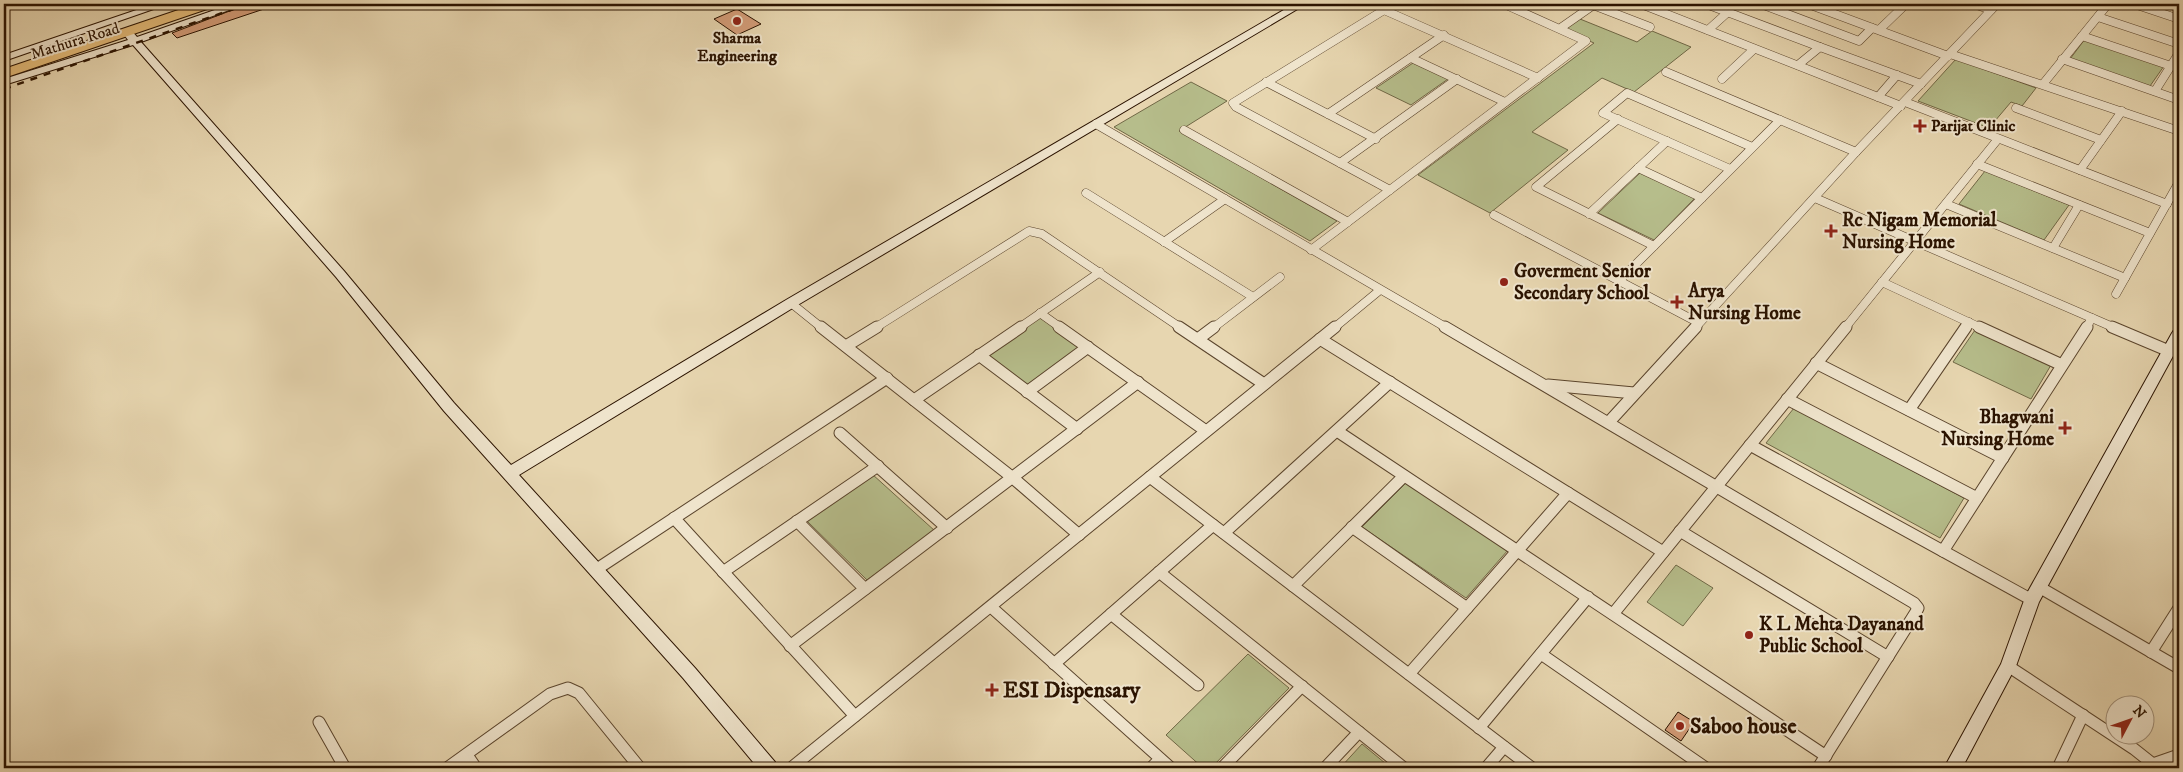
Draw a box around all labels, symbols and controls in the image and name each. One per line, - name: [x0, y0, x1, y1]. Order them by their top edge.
- marker: Sharma Engineering: [731, 15, 743, 27]
- street label: Mathura Road: [28, 18, 122, 64]
- place label: Sharma Engineering: [697, 28, 778, 66]
- place label: Parijat Clinic: [1931, 116, 2015, 136]
- marker: Parijat Clinic: [1913, 119, 1927, 133]
- place label: Rc Nigam Memorial Nursing Home: [1842, 209, 1997, 254]
- marker: Rc Nigam Memorial Nursing Home: [1824, 224, 1838, 238]
- place label: Goverment Senior Secondary School: [1514, 260, 1652, 305]
- marker: Goverment Senior Secondary School: [1498, 276, 1510, 288]
- place label: Arya Nursing Home: [1687, 280, 1801, 325]
- marker: Arya Nursing Home: [1670, 295, 1684, 309]
- place label: Bhagwani Nursing Home: [1941, 406, 2054, 451]
- marker: Bhagwani Nursing Home: [2058, 421, 2072, 435]
- place label: K L Mehta Dayanand Public School: [1759, 613, 1924, 658]
- marker: K L Mehta Dayanand Public School: [1743, 629, 1755, 641]
- place label: ESI Dispensary: [1003, 677, 1141, 704]
- marker: ESI Dispensary: [985, 683, 999, 697]
- north arrow: [2106, 694, 2156, 744]
- text: N: [2128, 702, 2150, 723]
- place label: Saboo house: [1690, 713, 1797, 740]
- marker: Saboo house: [1674, 720, 1686, 732]

